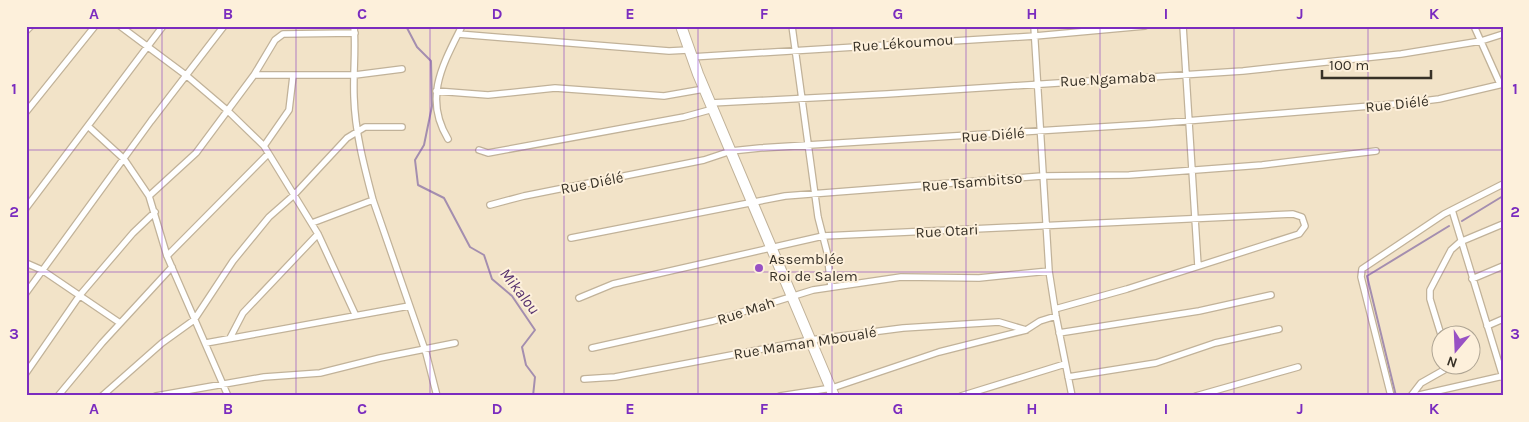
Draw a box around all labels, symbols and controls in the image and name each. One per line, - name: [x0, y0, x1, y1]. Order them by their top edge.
- text: A: [89, 4, 99, 23]
- text: B: [223, 4, 233, 23]
- text: C: [357, 4, 367, 23]
- text: D: [492, 4, 503, 23]
- text: E: [625, 4, 635, 23]
- text: F: [760, 4, 769, 23]
- text: G: [893, 4, 903, 23]
- text: H: [1026, 4, 1038, 23]
- text: I: [1164, 4, 1168, 23]
- text: J: [1296, 4, 1304, 23]
- text: K: [1429, 4, 1440, 23]
- street label: Rue Lékoumou: [852, 30, 954, 56]
- scale bar: [1322, 48, 1430, 80]
- text: 100 m: [1329, 56, 1369, 74]
- street label: Rue Ngamaba: [1060, 68, 1156, 90]
- text: 1: [11, 79, 17, 98]
- text: 1: [1512, 79, 1518, 98]
- street label: Rue Diélé: [1364, 92, 1430, 116]
- street label: Rue Diélé: [961, 124, 1025, 146]
- street label: Rue Diélé: [559, 168, 625, 198]
- street label: Rue Tsambitso: [921, 169, 1023, 195]
- text: 2: [9, 202, 19, 221]
- text: 2: [1510, 202, 1520, 221]
- street label: Rue Otari: [915, 220, 979, 242]
- place label: Assemblée Roi de Salem: [769, 250, 858, 285]
- marker: Assemblée Roi de Salem: [753, 262, 765, 274]
- water label: Mikalou: [496, 264, 544, 318]
- street label: Rue Mah: [715, 293, 777, 329]
- street label: Rue Maman Mboualé: [732, 323, 878, 363]
- text: 3: [9, 324, 19, 343]
- north arrow: [1432, 324, 1482, 374]
- text: 3: [1510, 324, 1520, 343]
- text: N: [1444, 352, 1459, 371]
- text: A: [89, 399, 99, 418]
- text: B: [223, 399, 233, 418]
- text: C: [357, 399, 367, 418]
- text: D: [492, 399, 503, 418]
- text: E: [625, 399, 635, 418]
- text: F: [760, 399, 769, 418]
- text: G: [893, 399, 903, 418]
- text: H: [1026, 399, 1038, 418]
- text: I: [1164, 399, 1168, 418]
- text: J: [1296, 399, 1304, 418]
- text: K: [1429, 399, 1440, 418]

